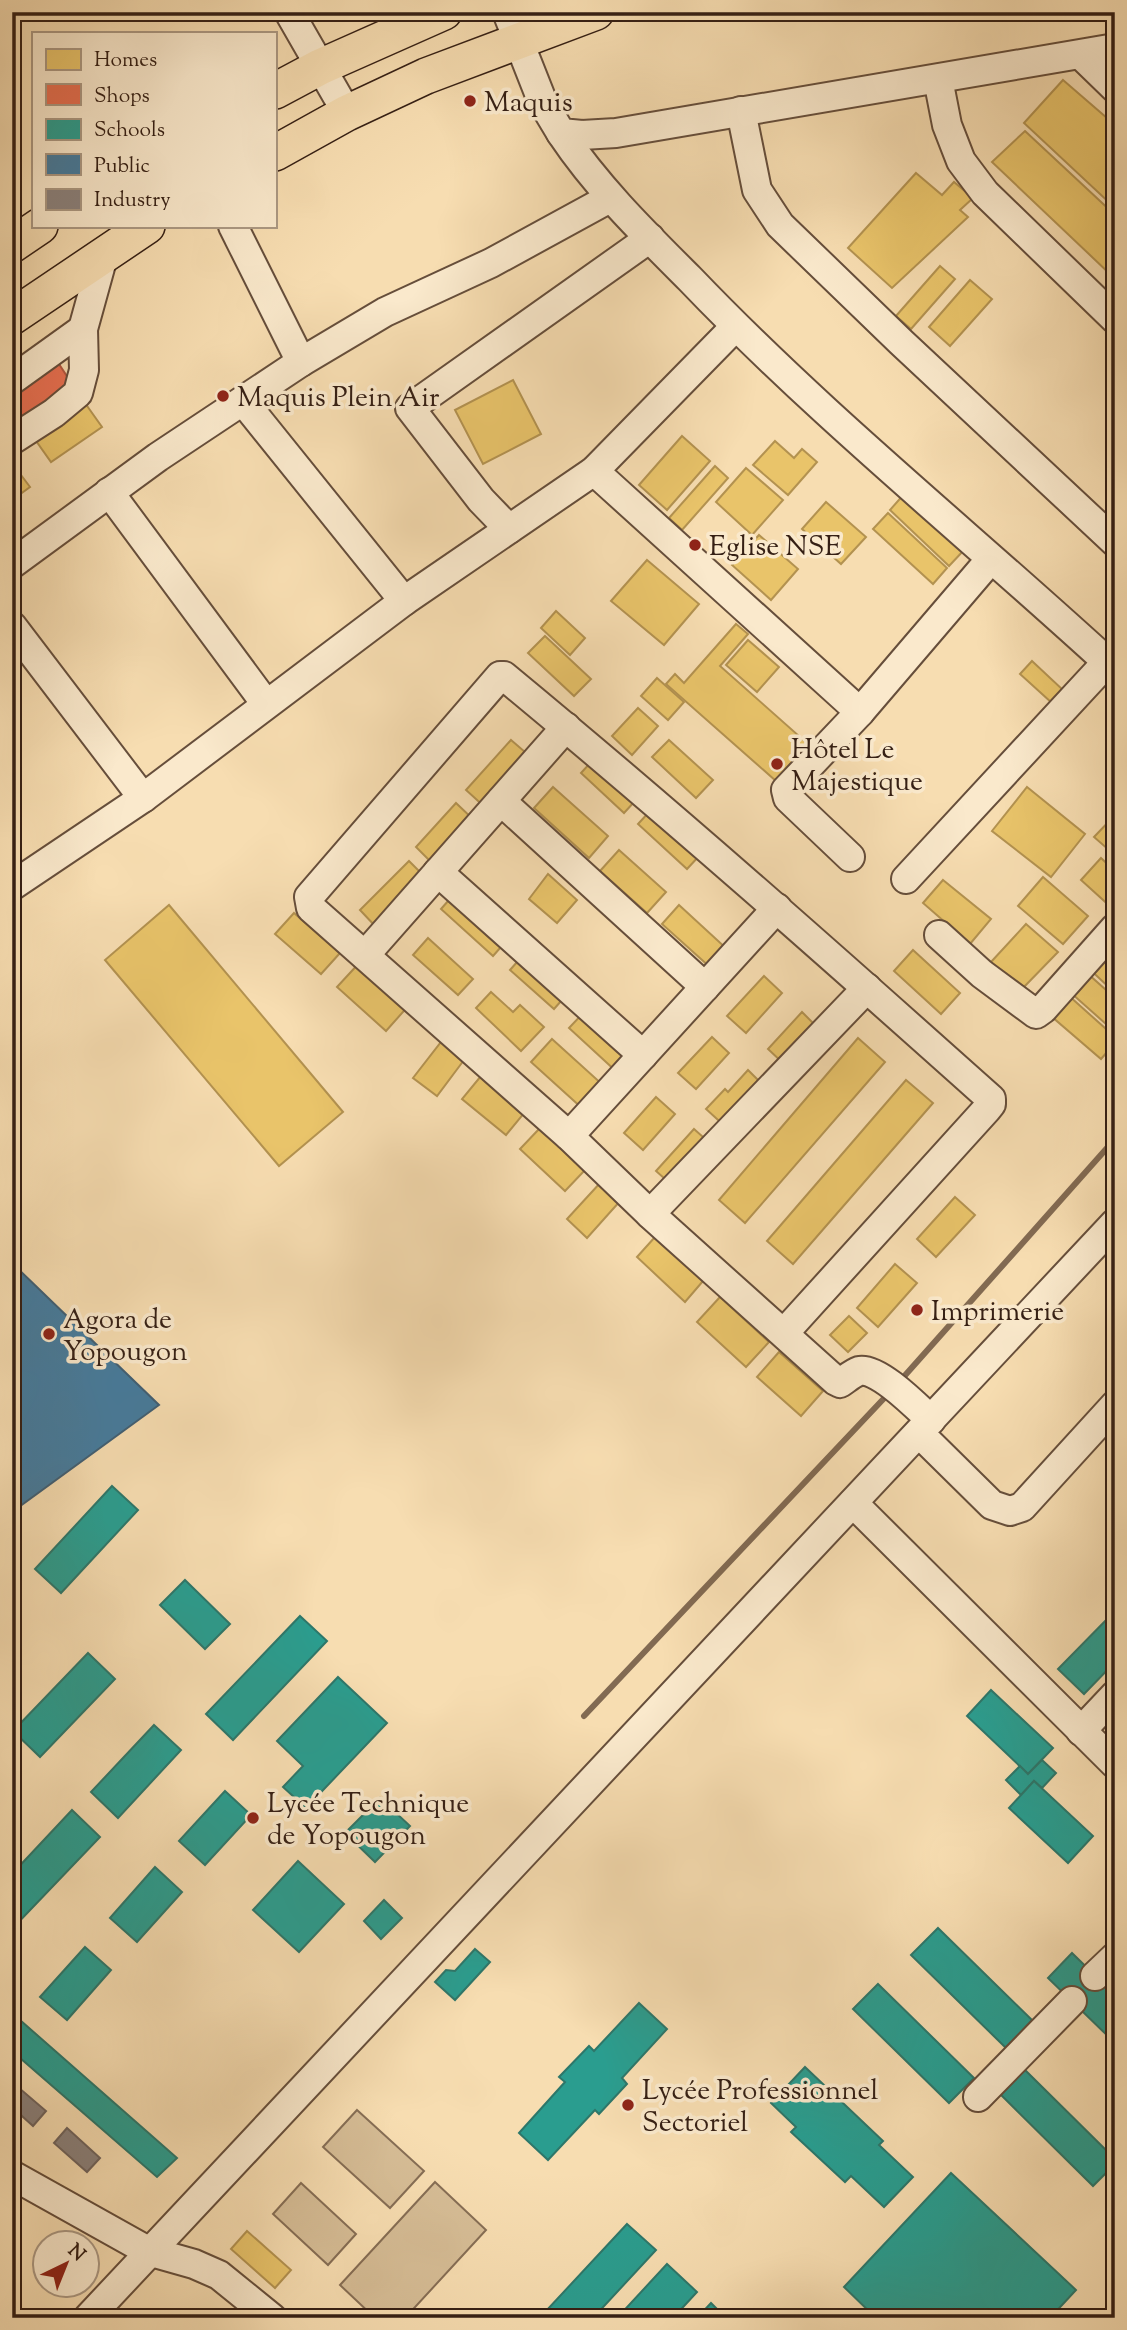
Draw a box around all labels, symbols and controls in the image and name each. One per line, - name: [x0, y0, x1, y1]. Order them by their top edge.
- legend: [32, 32, 276, 228]
- text: Homes: [94, 46, 157, 76]
- text: Shops: [94, 82, 150, 112]
- place label: Maquis: [484, 84, 573, 124]
- marker: Maquis: [462, 93, 478, 109]
- text: Schools: [94, 116, 165, 146]
- text: Public: [94, 152, 150, 182]
- text: Industry: [94, 186, 171, 216]
- place label: Maquis Plein Air: [237, 379, 440, 419]
- marker: Maquis Plein Air: [215, 388, 231, 404]
- place label: Eglise NSE: [709, 528, 841, 568]
- marker: Eglise NSE: [687, 537, 703, 553]
- place label: Hôtel Le Majestique: [791, 731, 923, 803]
- marker: Hôtel Le Majestique: [769, 756, 785, 772]
- place label: Imprimerie: [931, 1293, 1064, 1333]
- place label: Agora de Yopougon: [63, 1301, 188, 1373]
- marker: Imprimerie: [909, 1302, 925, 1318]
- marker: Agora de Yopougon: [41, 1326, 57, 1342]
- place label: Lycée Technique de Yopougon: [267, 1785, 469, 1857]
- marker: Lycée Technique de Yopougon: [245, 1810, 261, 1826]
- place label: Lycée Professionnel Sectoriel: [642, 2072, 878, 2144]
- marker: Lycée Professionnel Sectoriel: [620, 2097, 636, 2113]
- north arrow: [32, 2228, 102, 2298]
- text: N: [61, 2238, 91, 2268]

